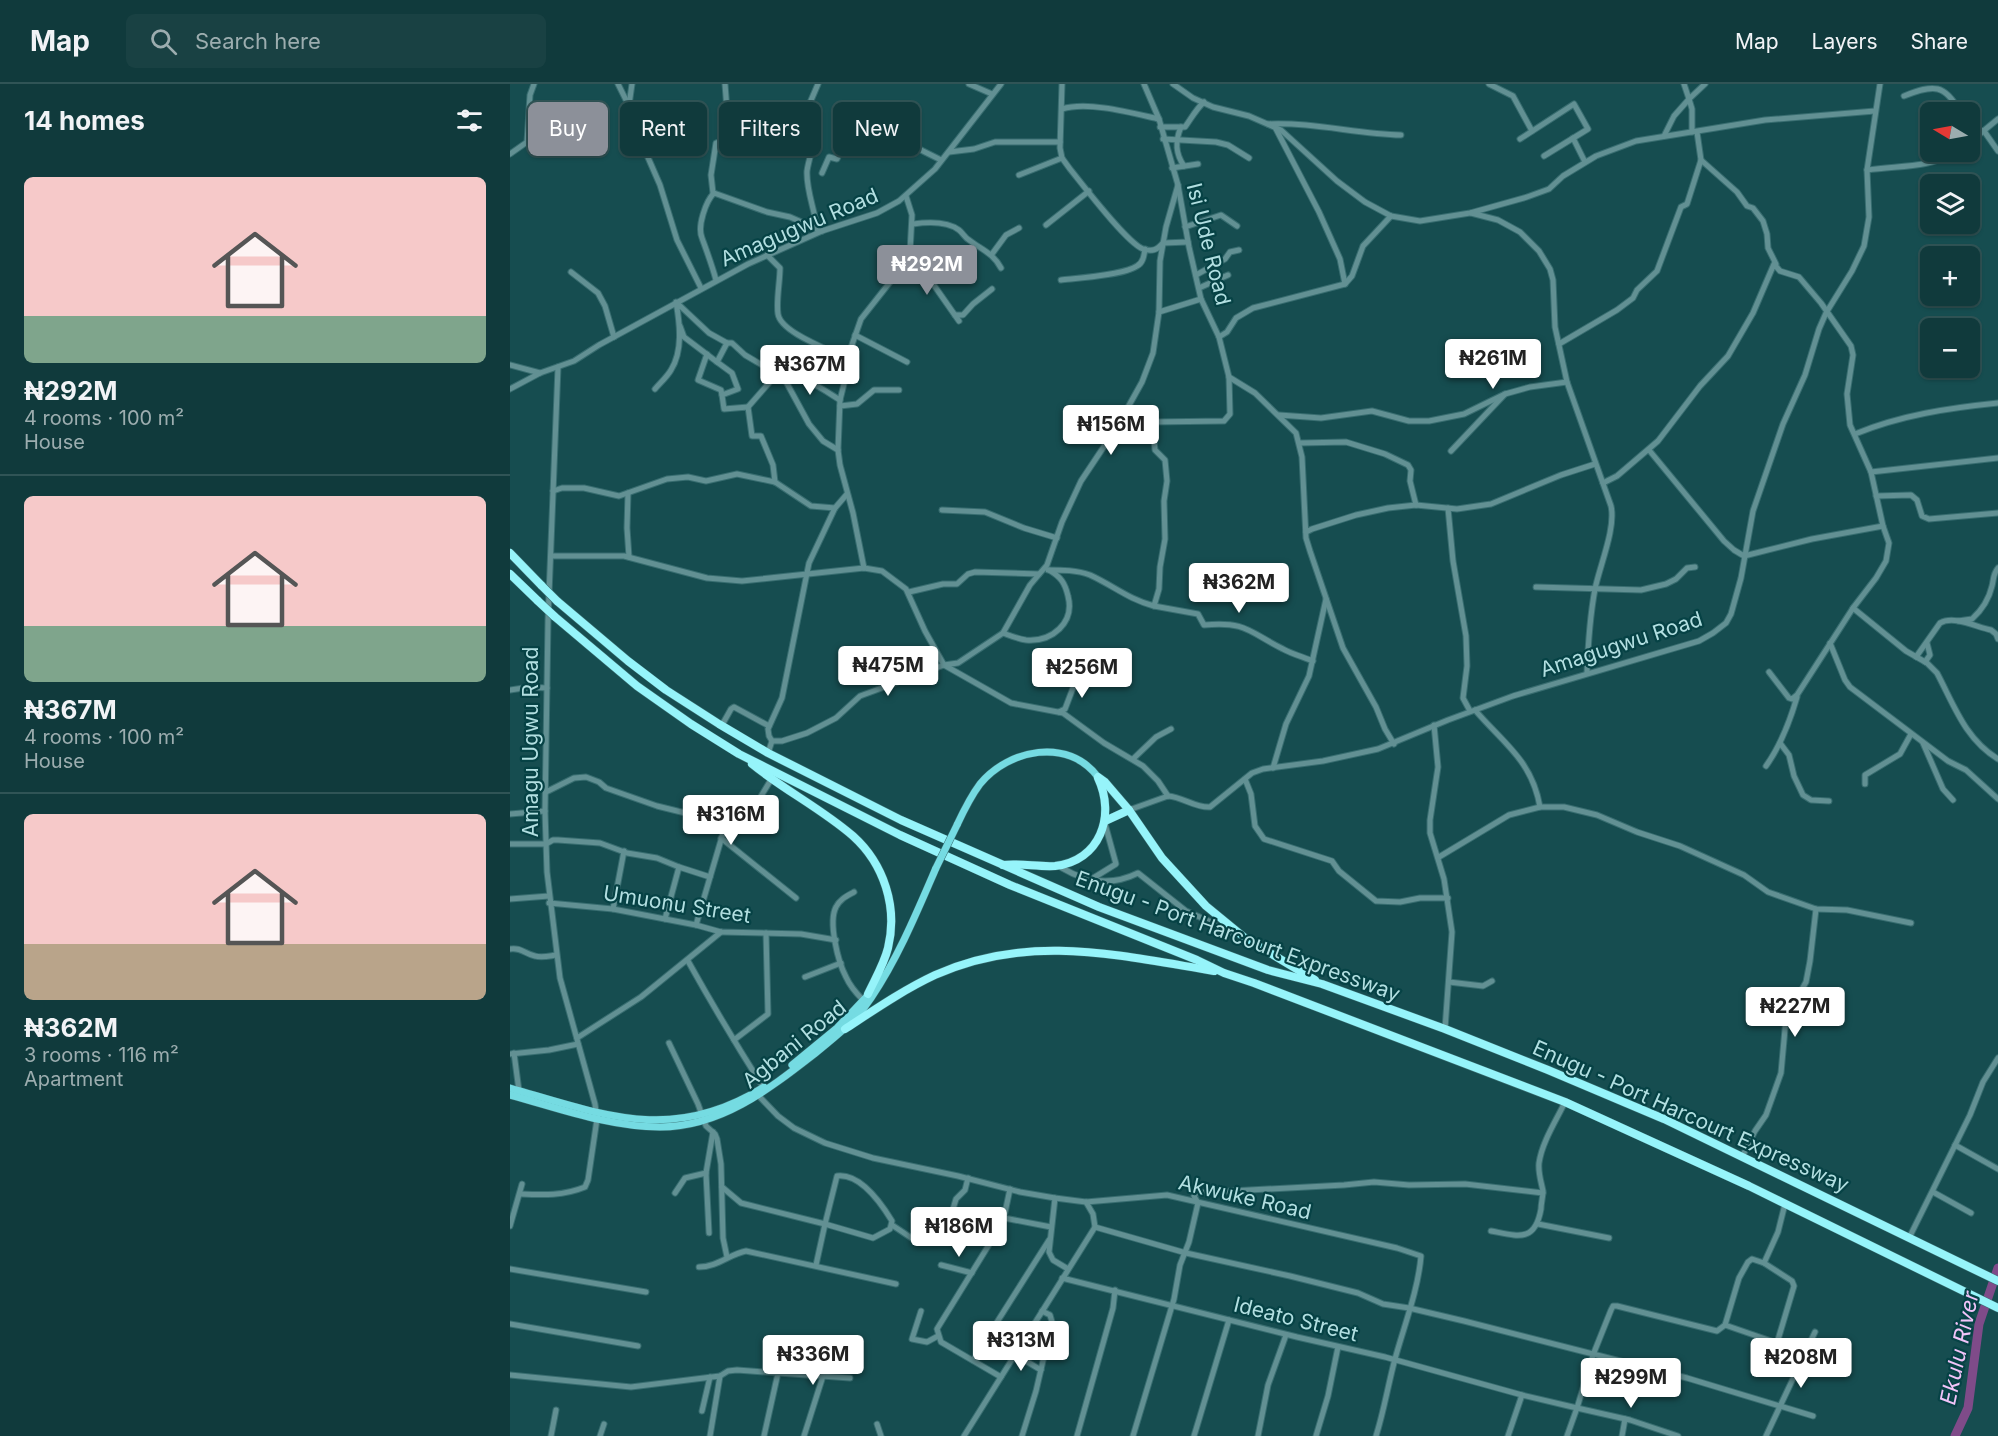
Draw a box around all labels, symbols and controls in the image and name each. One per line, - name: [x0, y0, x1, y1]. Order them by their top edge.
- search box: [126, 14, 546, 68]
- text: Map: [30, 24, 90, 58]
- icon: search: [147, 25, 180, 58]
- text: Search here: [195, 28, 321, 54]
- text: Map: [1735, 29, 1779, 54]
- text: Layers: [1812, 29, 1878, 54]
- text: Share: [1911, 29, 1968, 54]
- chip: Buy: [528, 102, 608, 156]
- chip: Rent: [620, 102, 707, 156]
- chip: Filters: [719, 102, 821, 156]
- chip: New: [833, 102, 920, 156]
- north arrow: [1920, 102, 1980, 162]
- map controls: [1920, 102, 1980, 378]
- icon: filters: [453, 104, 486, 137]
- text: 14 homes: [24, 105, 145, 136]
- button: layers: [1920, 174, 1980, 234]
- street label: Isi Ude Road: [1182, 180, 1236, 308]
- street label: Amagugwu Road: [716, 182, 882, 272]
- icon: home: [201, 216, 309, 324]
- pin: ₦292M: [885, 245, 969, 296]
- button: +: [1920, 246, 1980, 306]
- text: ₦292M: [891, 252, 963, 276]
- button: −: [1920, 318, 1980, 378]
- pin: ₦261M: [1451, 339, 1535, 390]
- pin: ₦367M: [768, 345, 852, 396]
- text: ₦261M: [1459, 346, 1527, 370]
- text: ₦367M: [774, 352, 846, 376]
- text: ₦292M: [24, 375, 118, 406]
- pin: ₦156M: [1069, 405, 1153, 456]
- text: 4 rooms · 100 m²: [24, 406, 184, 430]
- text: ₦156M: [1077, 412, 1145, 436]
- text: House: [24, 430, 85, 454]
- icon: home: [201, 535, 309, 643]
- pin: ₦362M: [1197, 563, 1281, 614]
- text: ₦362M: [1203, 570, 1275, 594]
- street label: Amagugwu Road: [1537, 606, 1705, 682]
- pin: ₦475M: [846, 646, 930, 697]
- street label: Amagu Ugwu Road: [518, 647, 543, 837]
- pin: ₦256M: [1040, 648, 1124, 699]
- text: ₦475M: [852, 653, 924, 677]
- text: ₦256M: [1046, 655, 1118, 679]
- text: ₦367M: [24, 694, 117, 725]
- text: 4 rooms · 100 m²: [24, 725, 184, 749]
- text: House: [24, 749, 85, 773]
- pin: ₦316M: [689, 795, 773, 846]
- text: ₦316M: [697, 802, 765, 826]
- icon: home: [201, 853, 309, 961]
- street label: Enugu - Port Harcourt Expressway: [1072, 866, 1404, 1007]
- street label: Umuonu Street: [601, 880, 753, 928]
- pin: ₦227M: [1753, 987, 1837, 1038]
- text: ₦227M: [1760, 994, 1830, 1018]
- street label: Agbani Road: [737, 995, 851, 1093]
- text: ₦362M: [24, 1012, 118, 1043]
- street label: Enugu - Port Harcourt Expressway: [1529, 1035, 1853, 1197]
- text: 3 rooms · 116 m²: [24, 1043, 179, 1067]
- text: Apartment: [24, 1067, 123, 1091]
- street label: Akwuke Road: [1176, 1170, 1314, 1224]
- pin: ₦186M: [917, 1207, 1001, 1258]
- text: ₦186M: [925, 1214, 993, 1238]
- water label: Ekulu River: [1934, 1288, 1984, 1407]
- street label: Ideato Street: [1231, 1291, 1361, 1347]
- pin: ₦313M: [979, 1321, 1063, 1372]
- text: ₦313M: [987, 1328, 1055, 1352]
- pin: ₦336M: [771, 1335, 855, 1386]
- pin: ₦208M: [1759, 1338, 1843, 1389]
- text: ₦336M: [777, 1342, 849, 1366]
- text: ₦208M: [1765, 1345, 1837, 1369]
- pin: ₦299M: [1589, 1358, 1673, 1409]
- text: ₦299M: [1595, 1365, 1667, 1389]

